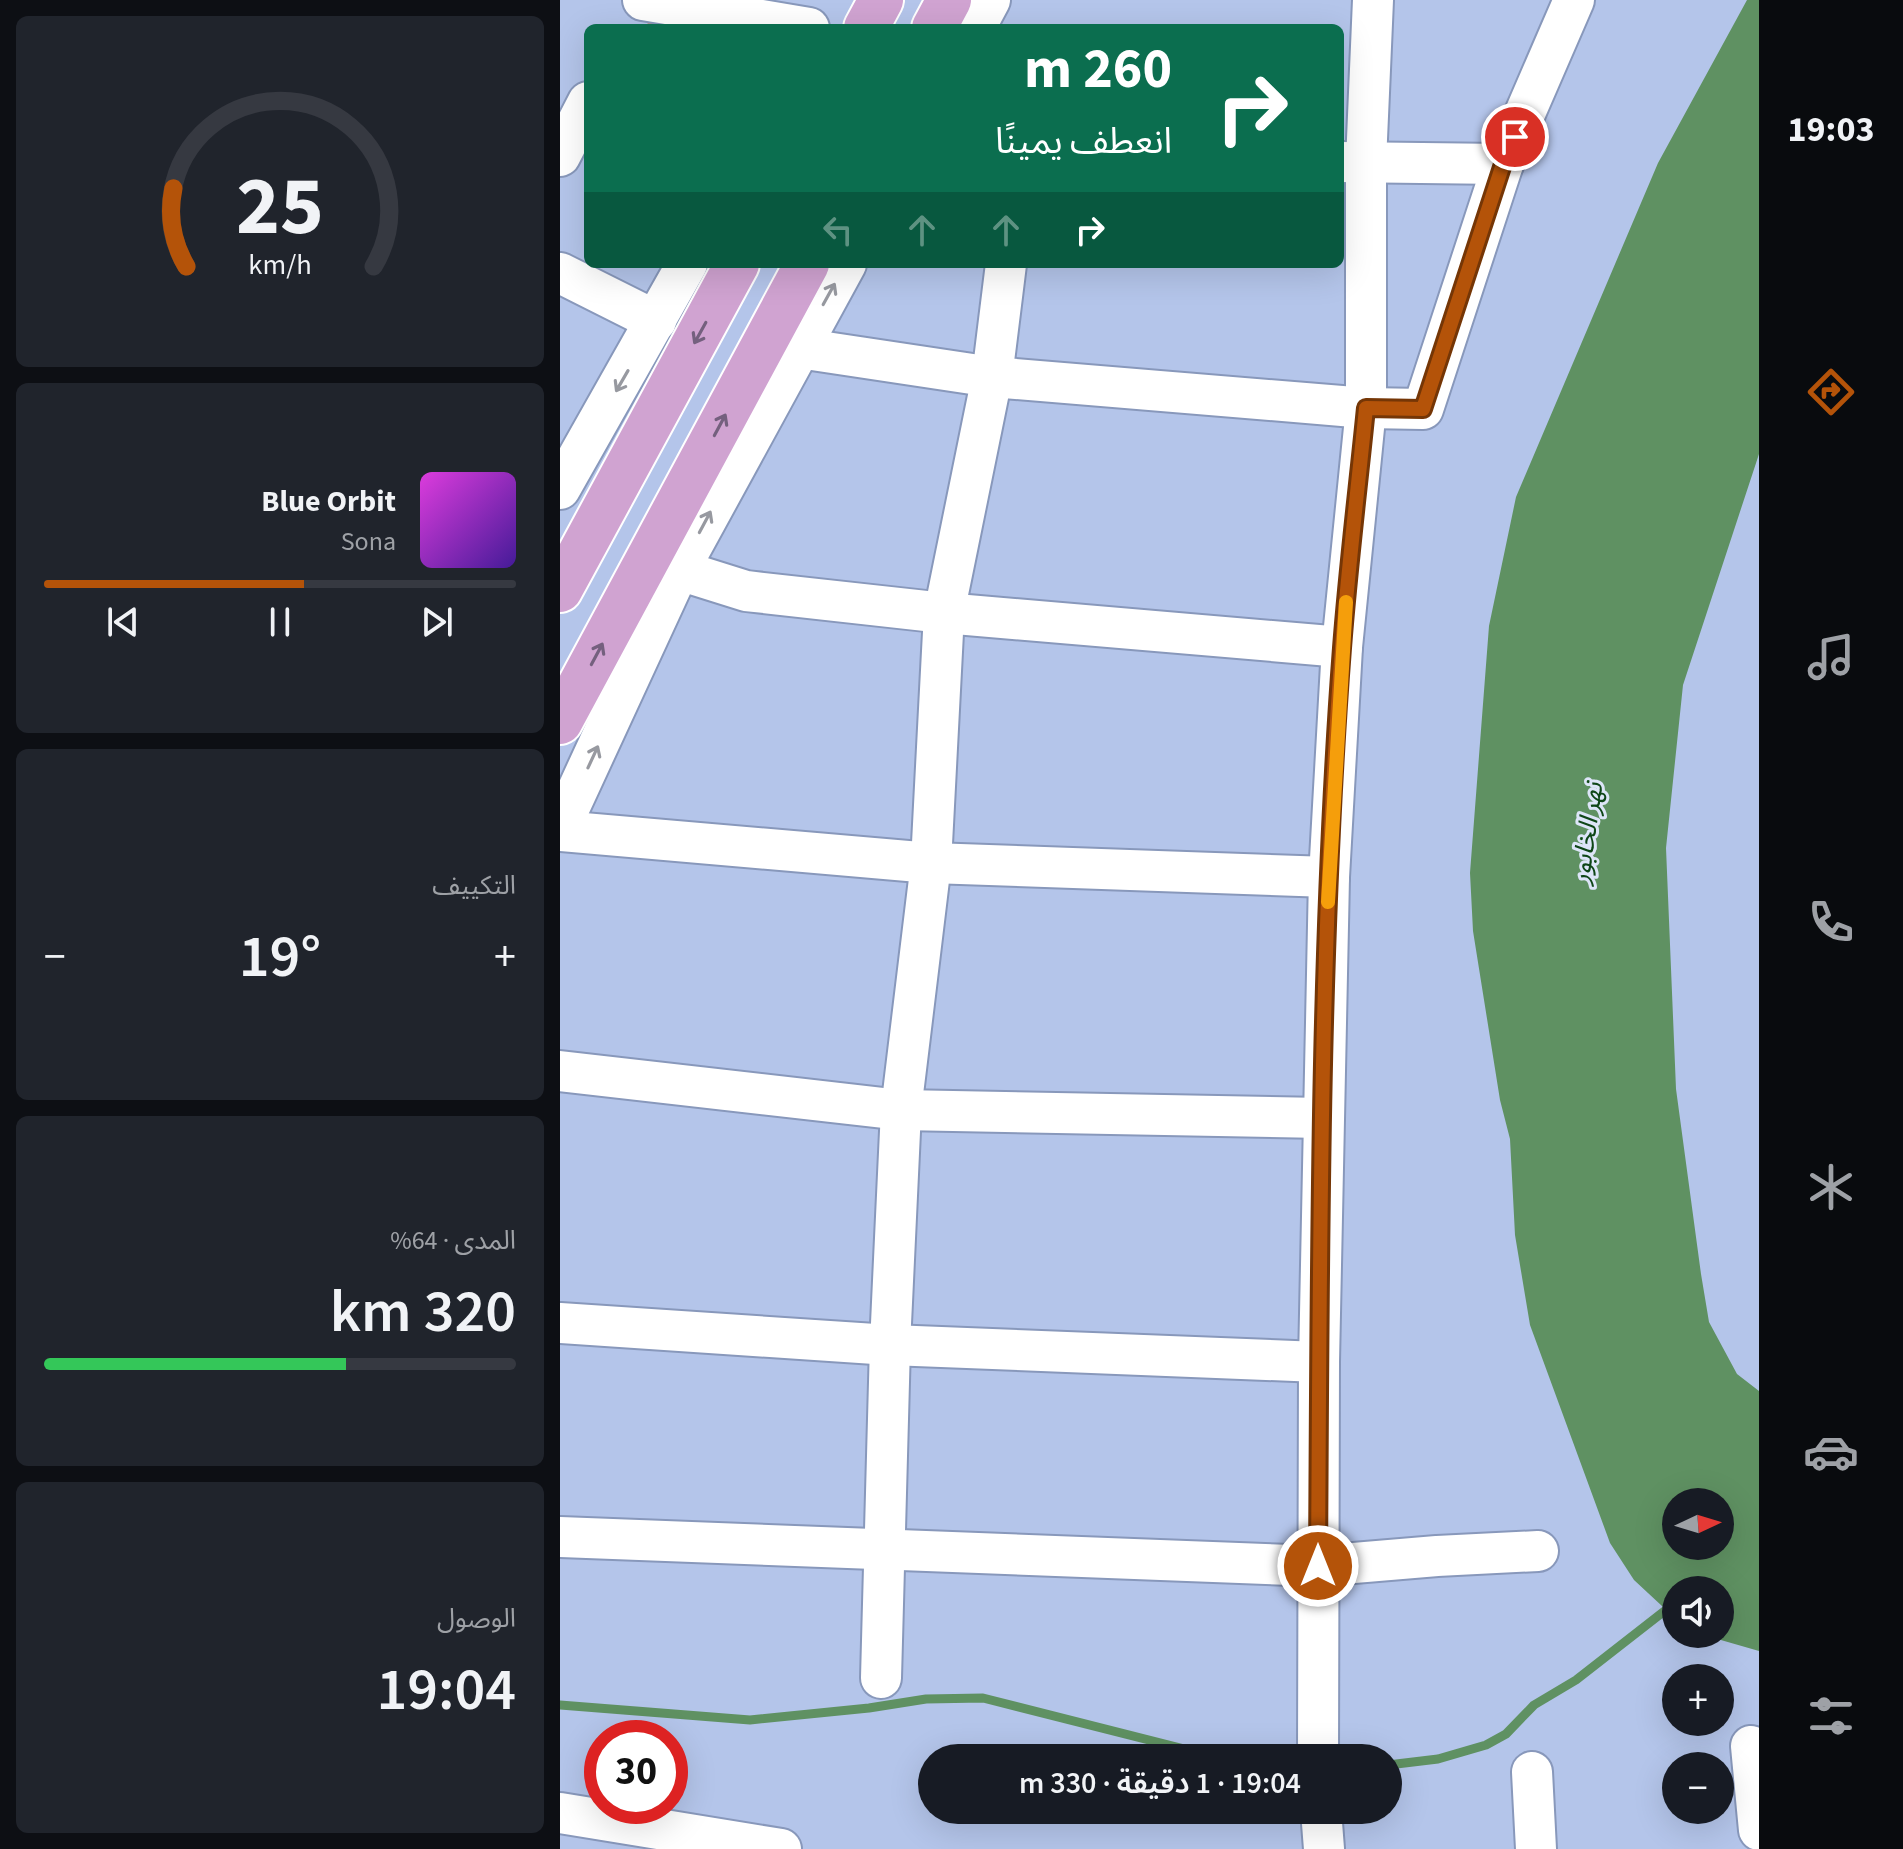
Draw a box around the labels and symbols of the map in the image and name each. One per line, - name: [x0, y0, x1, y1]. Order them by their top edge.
- pin: [1481, 103, 1549, 171]
- one-way arrow: [821, 283, 837, 306]
- one-way arrow: [692, 320, 707, 344]
- one-way arrow: [614, 369, 630, 392]
- one-way arrow: [713, 414, 729, 437]
- one-way arrow: [698, 511, 713, 535]
- one-way arrow: [590, 642, 605, 666]
- one-way arrow: [586, 745, 601, 769]
- water label: نهر الخابور: [1561, 778, 1613, 888]
- north arrow: [1662, 1488, 1734, 1560]
- position arrow: [1276, 1524, 1360, 1608]
- speed limit sign: 30: [584, 1720, 688, 1824]

